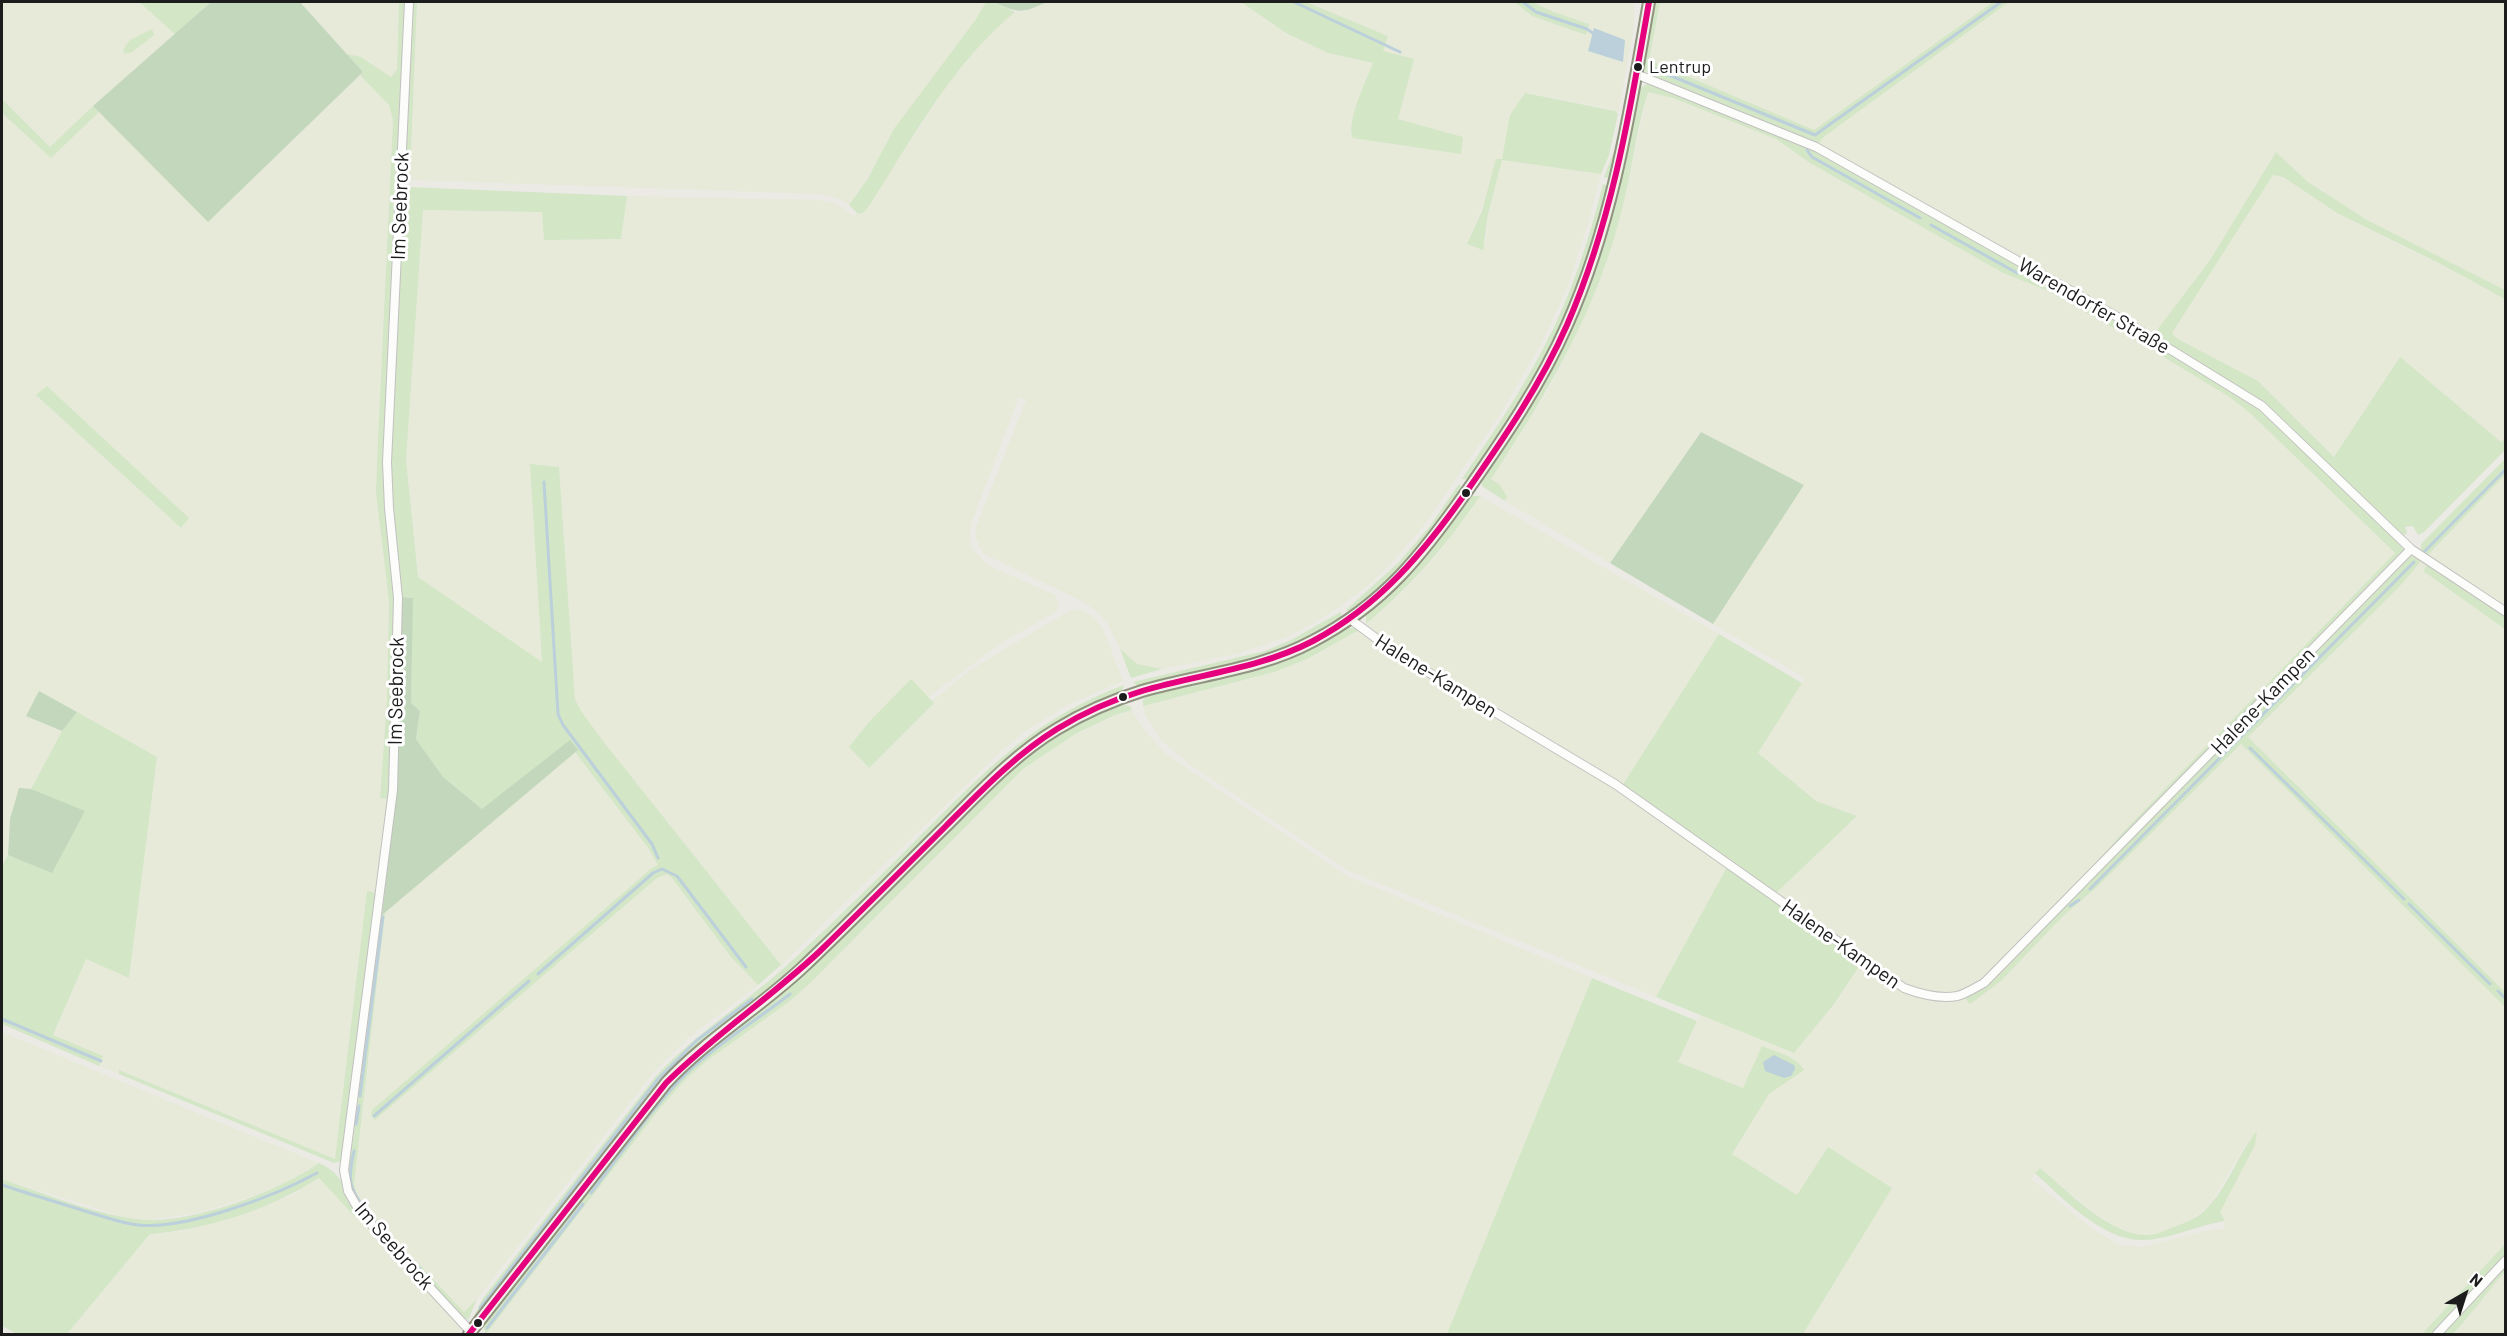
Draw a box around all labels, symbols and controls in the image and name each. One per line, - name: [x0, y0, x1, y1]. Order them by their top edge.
- place label: Lentrup: [1649, 56, 1711, 78]
- marker: Lentrup: [1632, 61, 1644, 73]
- street label: Im Seebrock: [386, 152, 414, 260]
- street label: Warendorfer Straße: [2014, 253, 2174, 359]
- unlabelled marker: [1460, 487, 1472, 499]
- street label: Halene-Kampen: [1371, 629, 1501, 723]
- street label: Im Seebrock: [383, 637, 409, 745]
- street label: Halene-Kampen: [2206, 643, 2320, 759]
- unlabelled marker: [1117, 691, 1129, 703]
- street label: Halene-Kampen: [1777, 894, 1905, 994]
- street label: Im Seebrock: [349, 1197, 439, 1295]
- north arrow: [2435, 1264, 2495, 1324]
- text: N: [2467, 1269, 2487, 1290]
- unlabelled marker: [472, 1317, 484, 1329]

